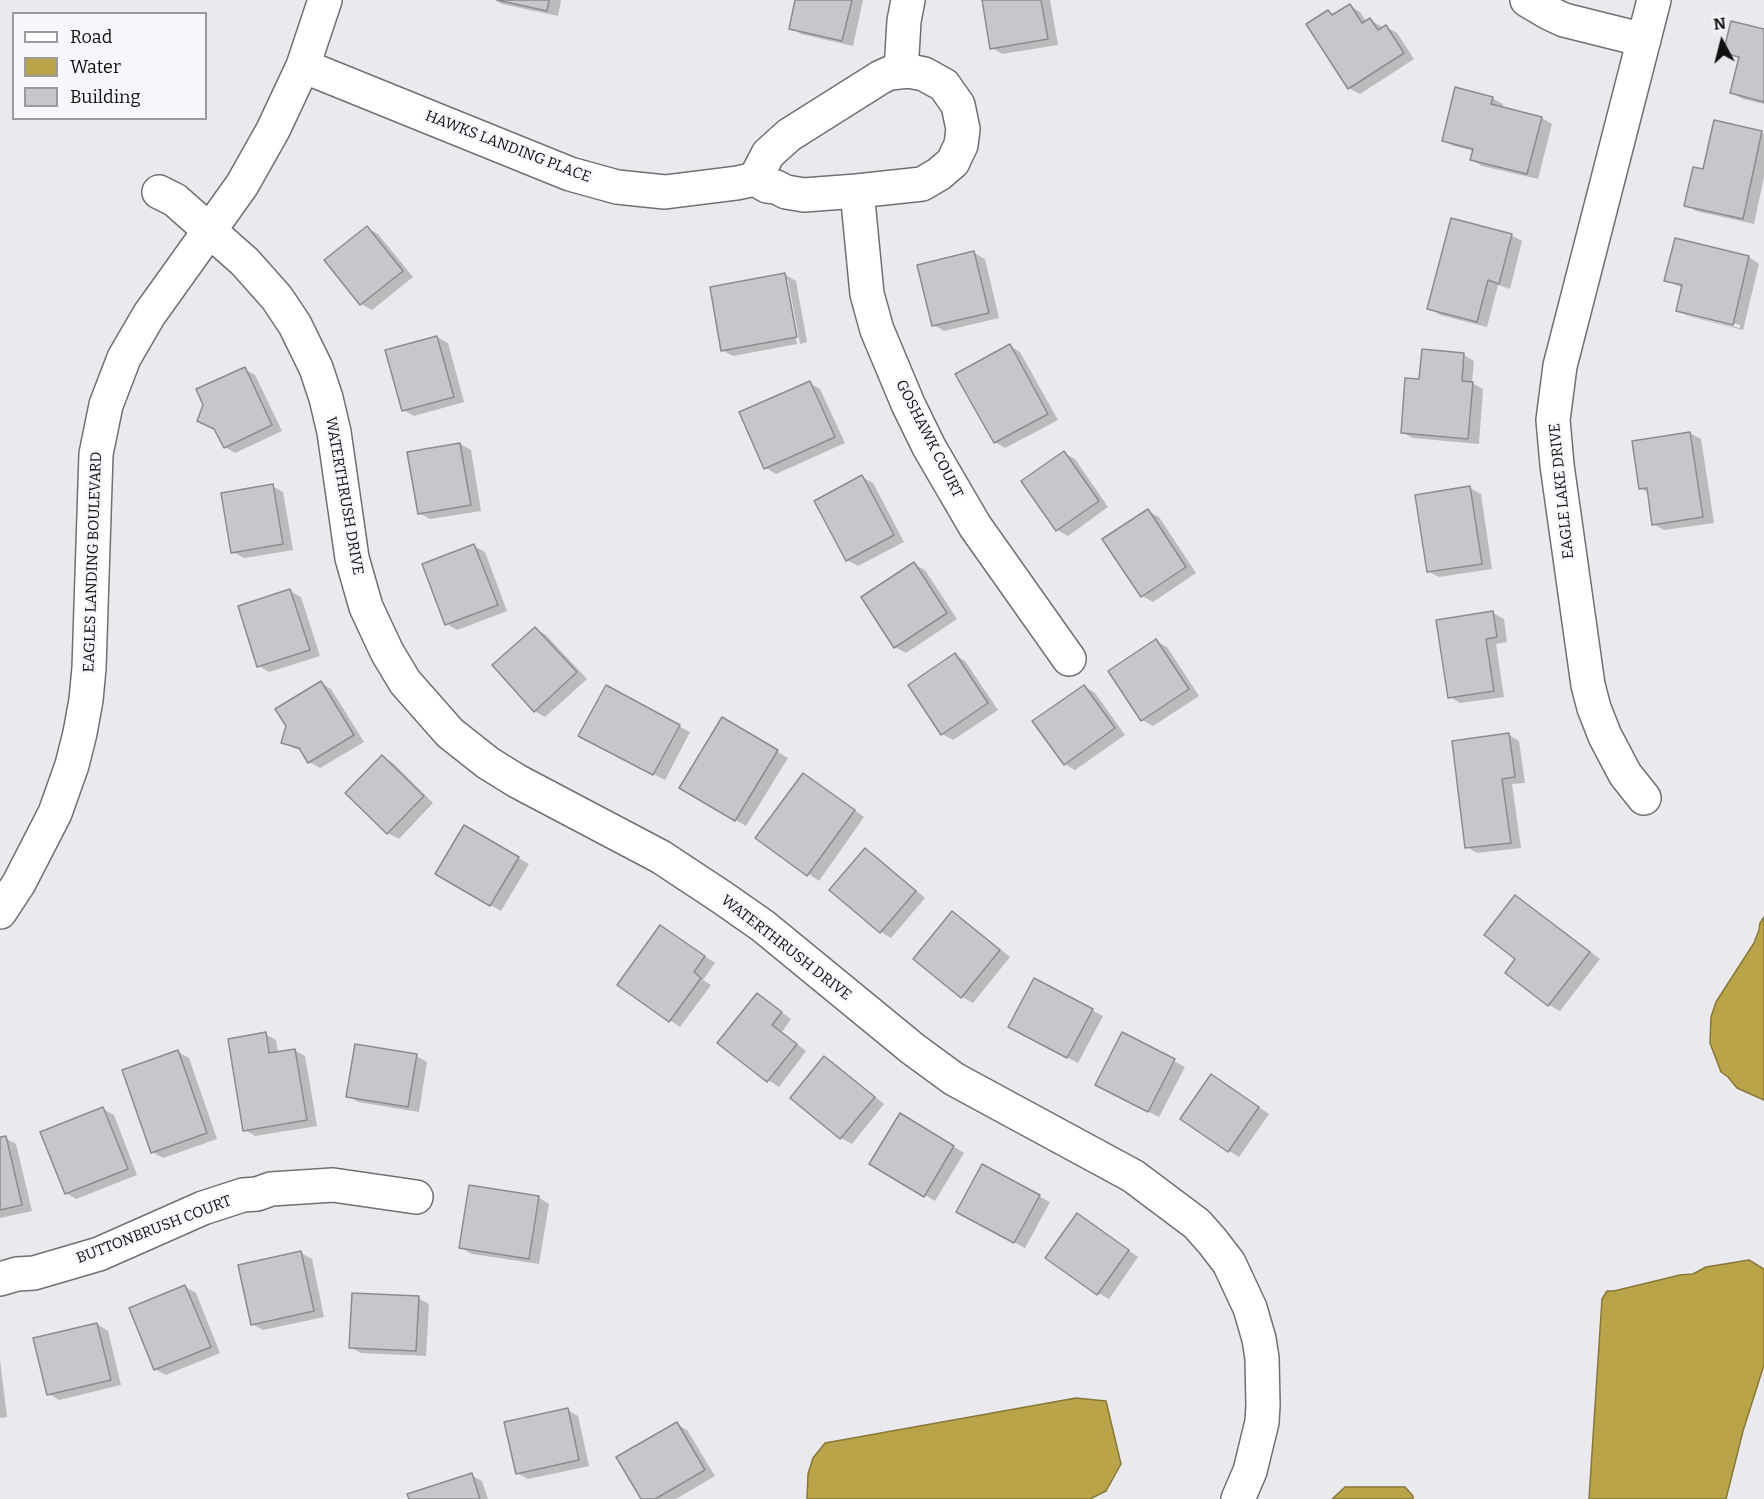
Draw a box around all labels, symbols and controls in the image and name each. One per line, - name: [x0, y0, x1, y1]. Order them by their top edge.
- legend: [12, 12, 207, 120]
- north arrow: [1692, 12, 1752, 72]
- text: N: [1712, 13, 1727, 34]
- text: Road: [70, 26, 112, 48]
- text: Water: [70, 56, 121, 78]
- text: Building: [70, 86, 141, 108]
- street label: HAWKS LANDING PLACE: [423, 107, 593, 187]
- street label: GOSHAWK COURT: [891, 377, 967, 501]
- street label: WATERTHRUSH DRIVE: [321, 415, 367, 577]
- street label: EAGLE LAKE DRIVE: [1546, 422, 1578, 560]
- street label: EAGLES LANDING BOULEVARD: [80, 451, 106, 673]
- street label: WATERTHRUSH DRIVE: [717, 891, 855, 1005]
- street label: BUTTONBRUSH COURT: [74, 1192, 234, 1268]

